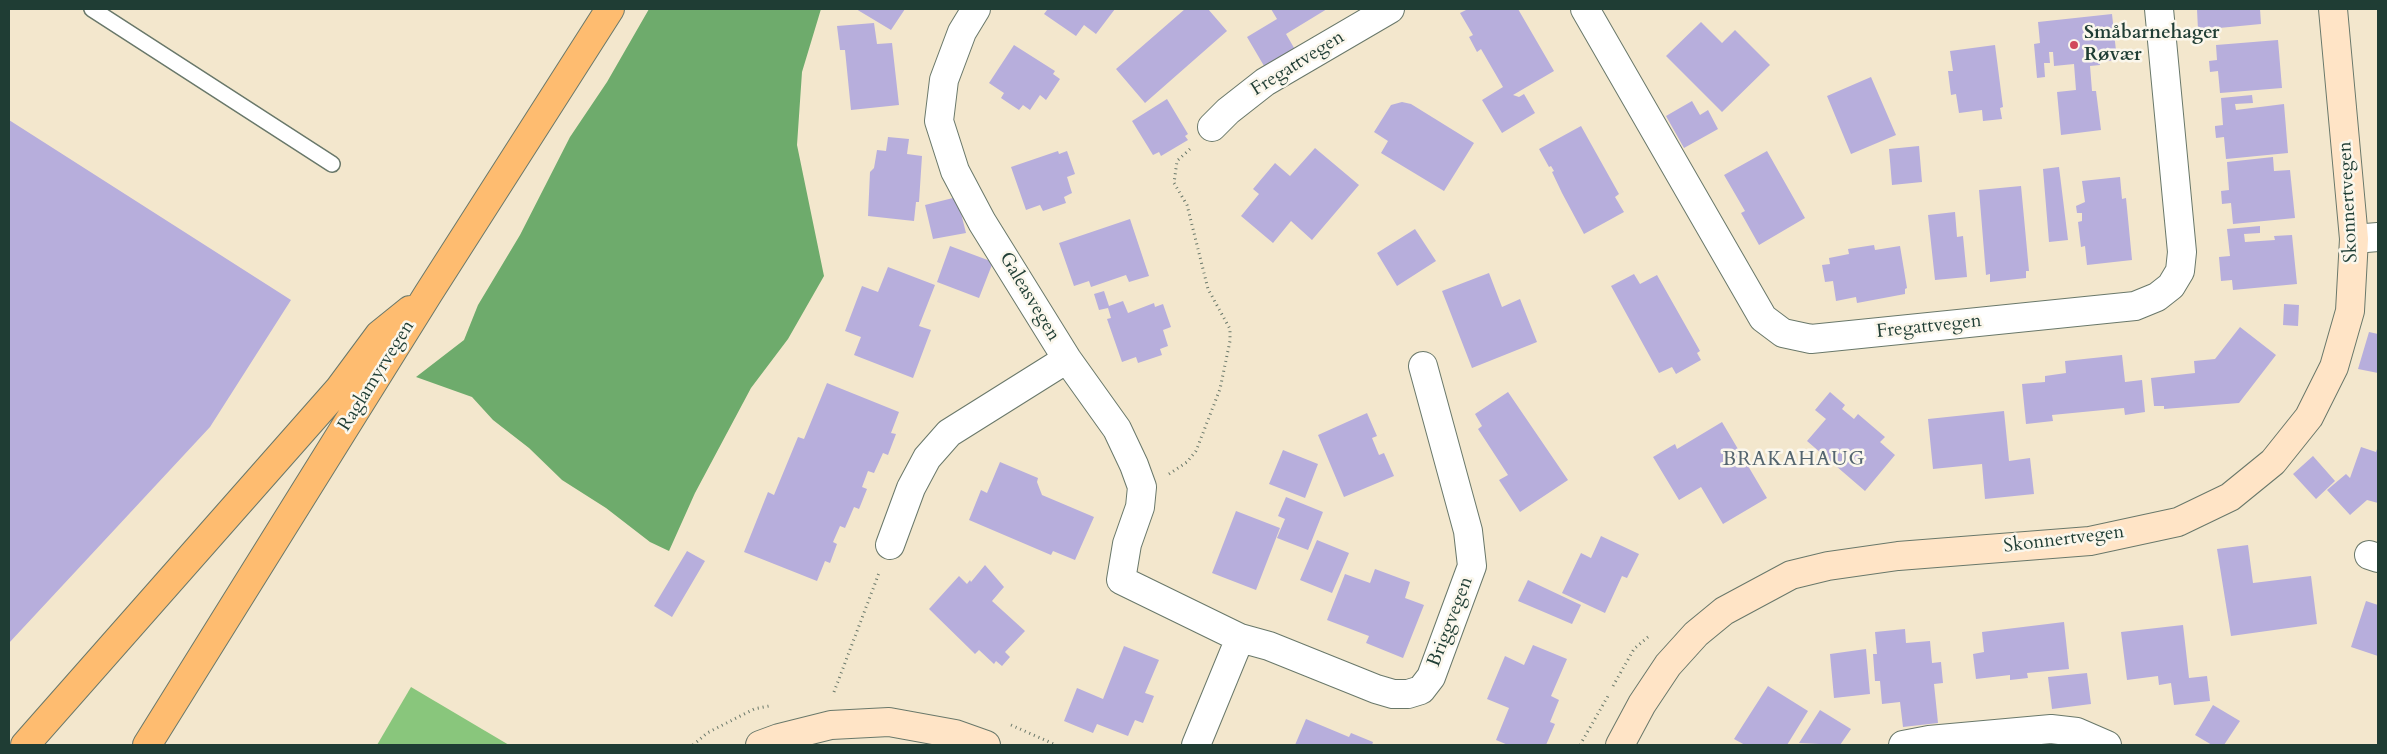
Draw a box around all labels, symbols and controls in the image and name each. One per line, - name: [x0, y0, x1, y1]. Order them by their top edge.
- place label: Småbarnehager Røvær: [2084, 23, 2219, 67]
- street label: Fregattvegen: [1247, 26, 1349, 102]
- marker: Småbarnehager Røvær: [2068, 39, 2080, 51]
- street label: Skonnertvegen: [2334, 141, 2364, 263]
- street label: Galeasvegen: [994, 248, 1064, 346]
- street label: Fregattvegen: [1875, 310, 1983, 344]
- street label: Raglamyrvegen: [334, 316, 420, 436]
- district label: BRAKAHAUG: [1721, 448, 1867, 472]
- street label: Skonnertvegen: [2002, 521, 2126, 559]
- street label: Briggvegen: [1423, 574, 1479, 670]

